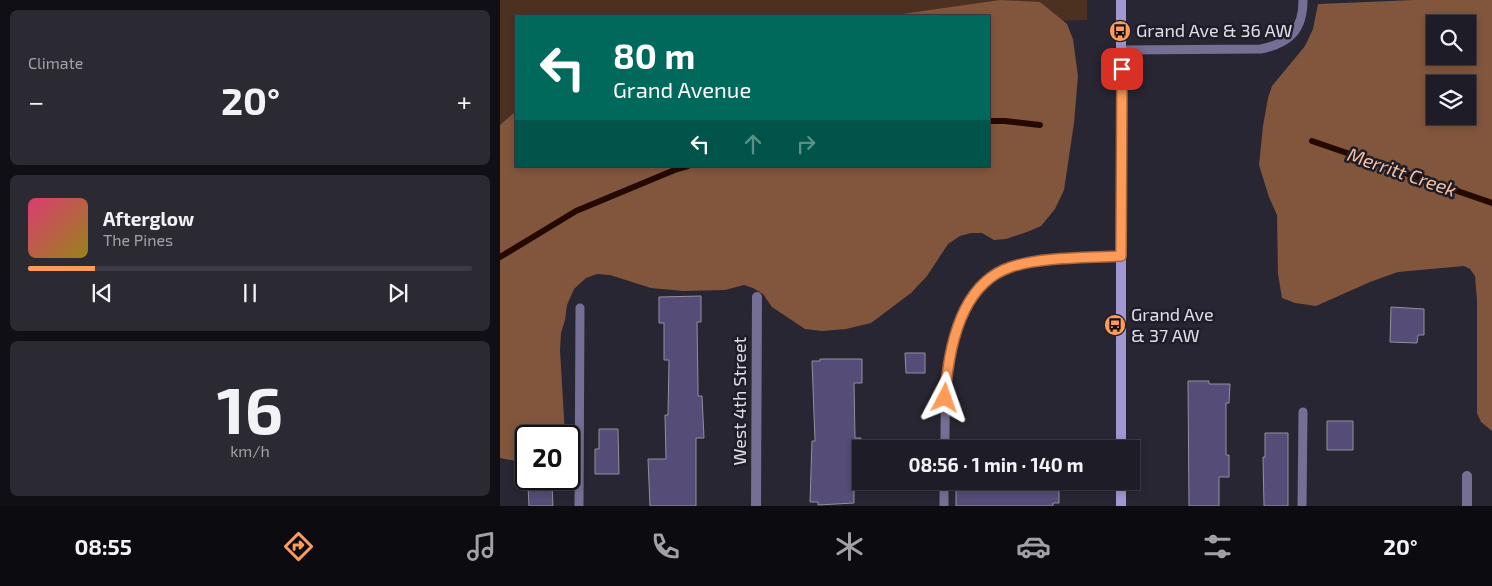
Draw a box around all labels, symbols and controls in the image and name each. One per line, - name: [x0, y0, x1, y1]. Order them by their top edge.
- map controls: [1426, 15, 1476, 125]
- button: search: [1426, 15, 1476, 65]
- bus stop icon: Grand Ave & 36 AW: [1108, 19, 1132, 43]
- place label: Grand Ave & 36 AW: [1136, 19, 1292, 41]
- text: 80 m: [613, 34, 695, 76]
- icon: left: [530, 35, 595, 100]
- pin: [1101, 48, 1143, 90]
- text: Climate: [28, 53, 83, 72]
- icon: arrive: [1108, 55, 1136, 83]
- button: layers: [1426, 75, 1476, 125]
- text: Grand Avenue: [613, 76, 751, 102]
- text: 20°: [221, 77, 280, 123]
- text: −: [28, 84, 44, 118]
- text: +: [457, 84, 472, 118]
- icon: left: [686, 130, 714, 158]
- icon: ahead: [739, 130, 767, 158]
- icon: right: [792, 130, 820, 158]
- water label: Merritt Creek: [1345, 142, 1460, 201]
- text: Afterglow: [103, 207, 194, 230]
- text: The Pines: [103, 230, 173, 249]
- icon: previous: [88, 279, 116, 307]
- icon: pause: [236, 279, 264, 307]
- icon: next: [384, 279, 412, 307]
- place label: Grand Ave & 37 AW: [1131, 303, 1214, 346]
- bus stop icon: Grand Ave & 37 AW: [1103, 313, 1127, 337]
- street label: West 4th Street: [728, 336, 750, 465]
- text: 16: [217, 369, 283, 447]
- position arrow: [918, 371, 970, 423]
- speed limit sign: 20: [515, 425, 580, 490]
- text: km/h: [230, 441, 270, 460]
- text: 08:56 · 1 min · 140 m: [908, 453, 1084, 476]
- icon: directions: [281, 529, 316, 564]
- icon: music: [464, 529, 499, 564]
- icon: phone: [648, 529, 683, 564]
- icon: climate: [832, 529, 867, 564]
- icon: car: [1016, 529, 1051, 564]
- icon: filters: [1200, 529, 1235, 564]
- text: 08:55: [74, 533, 132, 559]
- text: 20°: [1383, 533, 1418, 559]

